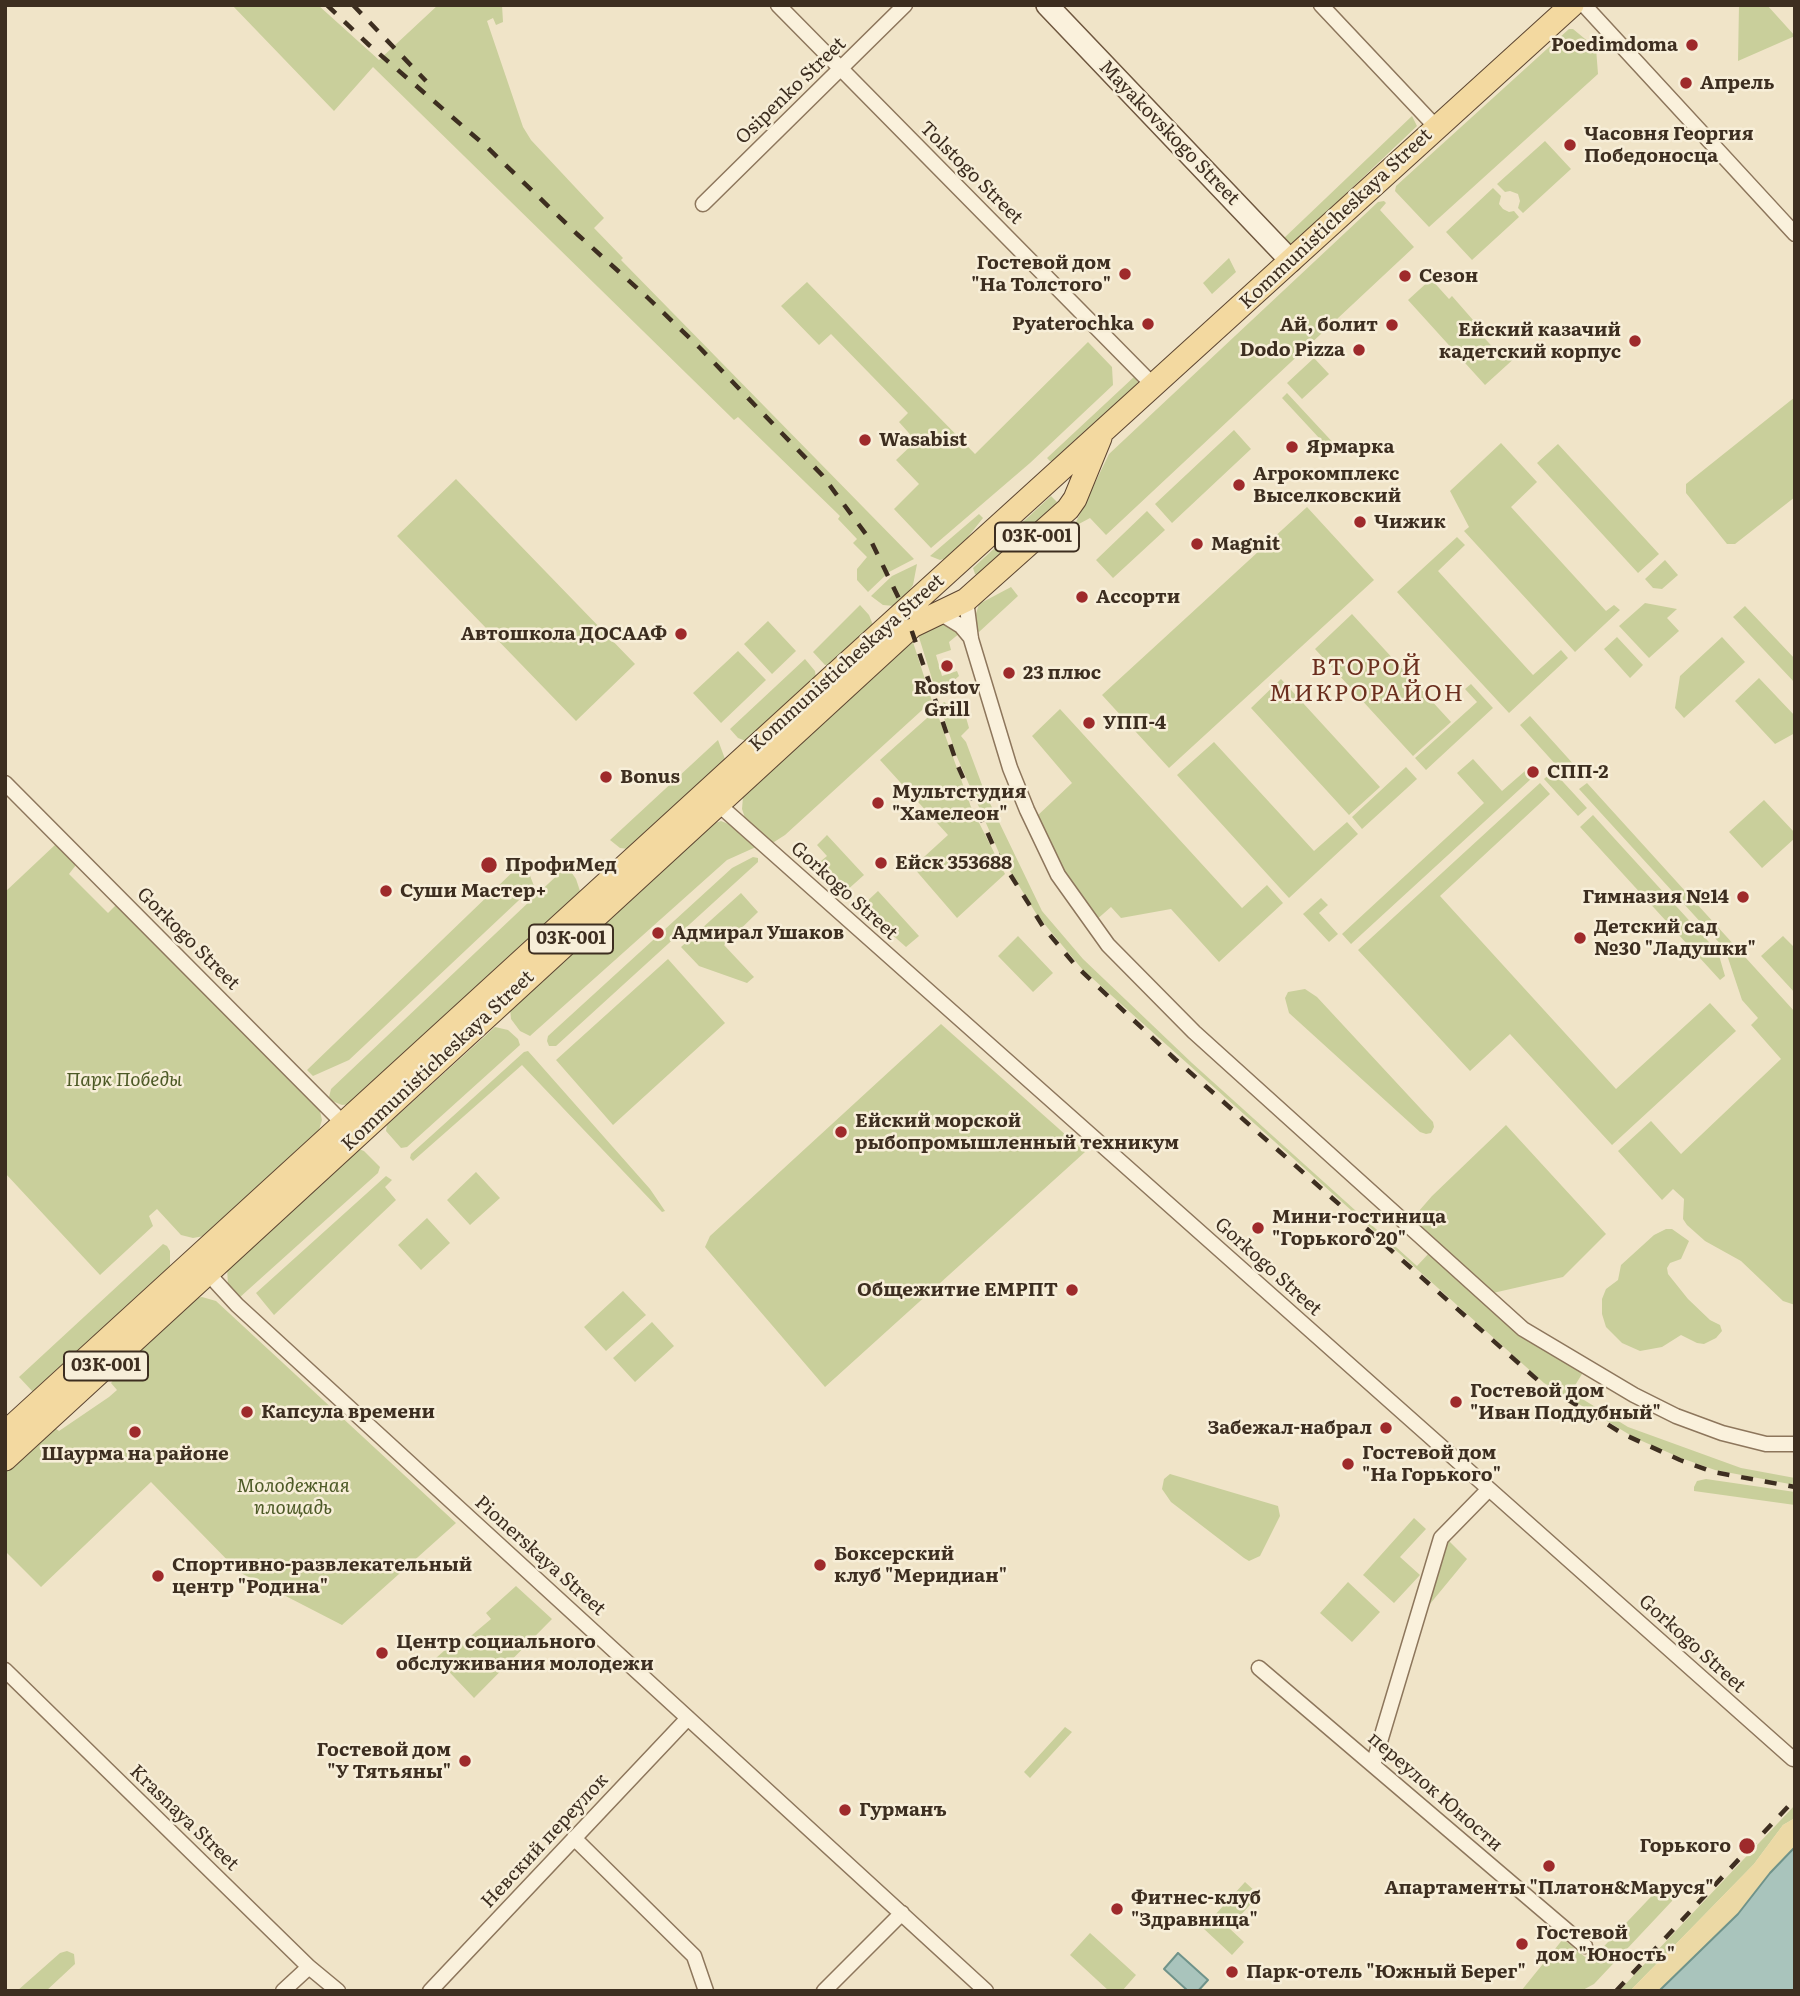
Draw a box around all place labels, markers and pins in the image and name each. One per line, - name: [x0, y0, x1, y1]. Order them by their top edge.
- place label: Poedimdoma: [1551, 34, 1678, 56]
- marker: Poedimdoma: [1684, 37, 1700, 53]
- place label: Апрель: [1700, 72, 1774, 94]
- marker: Апрель: [1678, 75, 1694, 91]
- place label: Часовня Георгия Победоносца: [1584, 123, 1754, 167]
- marker: Часовня Георгия Победоносца: [1562, 137, 1578, 153]
- place label: Гостевой дом "На Толстого": [971, 252, 1111, 296]
- place label: Сезон: [1419, 265, 1478, 287]
- marker: Гостевой дом "На Толстого": [1117, 266, 1133, 282]
- marker: Сезон: [1397, 268, 1413, 284]
- place label: Pyaterochka: [1012, 313, 1134, 335]
- place label: Ай, болит: [1280, 314, 1378, 336]
- marker: Pyaterochka: [1140, 316, 1156, 332]
- marker: Ай, болит: [1384, 317, 1400, 333]
- place label: Ейский казачий кадетский корпус: [1439, 319, 1621, 363]
- marker: Ейский казачий кадетский корпус: [1627, 333, 1643, 349]
- place label: Dodo Pizza: [1240, 339, 1345, 361]
- marker: Dodo Pizza: [1351, 342, 1367, 358]
- place label: Wasabist: [879, 429, 967, 451]
- marker: Wasabist: [857, 432, 873, 448]
- place label: Ярмарка: [1306, 436, 1394, 458]
- marker: Ярмарка: [1284, 439, 1300, 455]
- place label: Агрокомплекс Выселковский: [1253, 463, 1401, 507]
- marker: Агрокомплекс Выселковский: [1231, 477, 1247, 493]
- place label: Чижик: [1374, 511, 1446, 533]
- marker: Чижик: [1352, 514, 1368, 530]
- place label: Magnit: [1211, 533, 1280, 555]
- marker: Magnit: [1189, 536, 1205, 552]
- place label: Ассорти: [1096, 586, 1180, 608]
- marker: Ассорти: [1074, 589, 1090, 605]
- place label: Автошкола ДОСААФ: [461, 623, 667, 645]
- marker: Автошкола ДОСААФ: [673, 626, 689, 642]
- marker: Rostov Grill: [939, 658, 955, 674]
- place label: 23 плюс: [1023, 662, 1101, 684]
- marker: 23 плюс: [1001, 665, 1017, 681]
- place label: Rostov Grill: [914, 677, 980, 721]
- place label: УПП-4: [1103, 712, 1166, 734]
- marker: УПП-4: [1081, 715, 1097, 731]
- place label: СПП-2: [1547, 761, 1608, 783]
- marker: СПП-2: [1525, 764, 1541, 780]
- place label: Bonus: [620, 766, 680, 788]
- marker: Bonus: [598, 769, 614, 785]
- place label: Мультстудия "Хамелеон": [892, 781, 1027, 825]
- marker: Мультстудия "Хамелеон": [870, 795, 886, 811]
- place label: Ейск 353688: [895, 852, 1012, 874]
- place label: ПрофиМед: [505, 854, 617, 876]
- marker: ПрофиМед: [479, 855, 499, 875]
- marker: Ейск 353688: [873, 855, 889, 871]
- place label: Суши Мастер+: [400, 880, 547, 902]
- marker: Суши Мастер+: [378, 883, 394, 899]
- place label: Гимназия №14: [1582, 886, 1729, 908]
- marker: Гимназия №14: [1735, 889, 1751, 905]
- place label: Детский сад №30 "Ладушки": [1594, 916, 1756, 960]
- place label: Адмирал Ушаков: [672, 922, 844, 944]
- marker: Адмирал Ушаков: [650, 925, 666, 941]
- marker: Детский сад №30 "Ладушки": [1572, 930, 1588, 946]
- place label: Ейский морской рыбопромышленный техникум: [855, 1110, 1179, 1154]
- marker: Ейский морской рыбопромышленный техникум: [833, 1124, 849, 1140]
- place label: Мини-гостиница "Горького 20": [1272, 1206, 1446, 1250]
- marker: Мини-гостиница "Горького 20": [1250, 1220, 1266, 1236]
- place label: Общежитие ЕМРПТ: [857, 1279, 1058, 1301]
- marker: Общежитие ЕМРПТ: [1064, 1282, 1080, 1298]
- place label: Гостевой дом "Иван Поддубный": [1470, 1380, 1661, 1424]
- marker: Гостевой дом "Иван Поддубный": [1448, 1394, 1464, 1410]
- place label: Капсула времени: [261, 1401, 435, 1423]
- marker: Капсула времени: [239, 1404, 255, 1420]
- place label: Забежал-набрал: [1207, 1417, 1372, 1439]
- marker: Забежал-набрал: [1378, 1420, 1394, 1436]
- marker: Шаурма на районе: [127, 1424, 143, 1440]
- place label: Гостевой дом "На Горького": [1362, 1442, 1501, 1486]
- place label: Шаурма на районе: [41, 1443, 229, 1465]
- marker: Гостевой дом "На Горького": [1340, 1456, 1356, 1472]
- place label: Боксерский клуб "Меридиан": [834, 1543, 1007, 1587]
- place label: Спортивно-развлекательный центр "Родина": [172, 1554, 472, 1598]
- marker: Боксерский клуб "Меридиан": [812, 1557, 828, 1573]
- marker: Спортивно-развлекательный центр "Родина": [150, 1568, 166, 1584]
- place label: Центр социального обслуживания молодежи: [396, 1631, 654, 1675]
- marker: Центр социального обслуживания молодежи: [374, 1645, 390, 1661]
- place label: Гостевой дом "У Тятьяны": [317, 1739, 451, 1783]
- marker: Гостевой дом "У Тятьяны": [457, 1753, 473, 1769]
- place label: Гурманъ: [859, 1799, 946, 1821]
- marker: Гурманъ: [837, 1802, 853, 1818]
- place label: Горького: [1639, 1835, 1731, 1857]
- marker: Горького: [1737, 1836, 1757, 1856]
- marker: Апартаменты "Платон&Маруся": [1541, 1858, 1557, 1874]
- place label: Апартаменты "Платон&Маруся": [1384, 1877, 1714, 1899]
- place label: Фитнес-клуб "Здравница": [1131, 1887, 1261, 1931]
- marker: Фитнес-клуб "Здравница": [1109, 1901, 1125, 1917]
- place label: Гостевой дом "Юность": [1536, 1922, 1675, 1966]
- marker: Гостевой дом "Юность": [1514, 1936, 1530, 1952]
- place label: Парк-отель "Южный Берег": [1246, 1961, 1526, 1983]
- marker: Парк-отель "Южный Берег": [1224, 1964, 1240, 1980]

